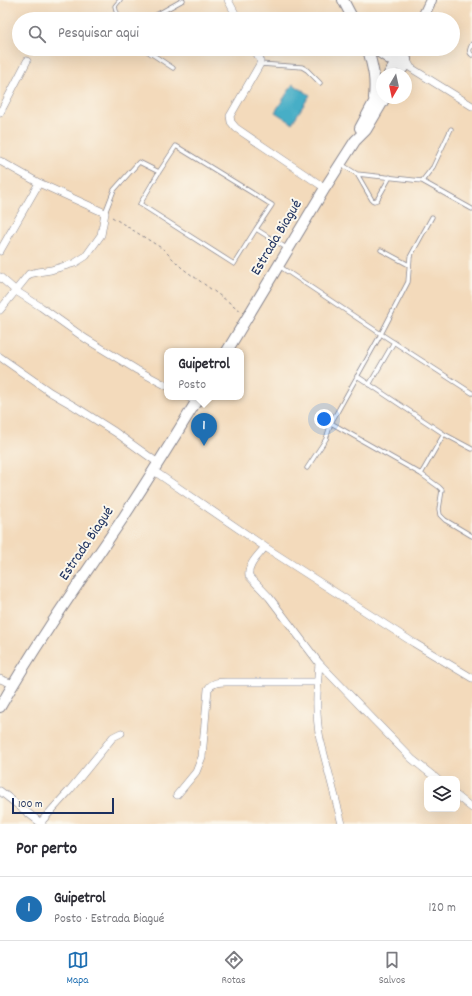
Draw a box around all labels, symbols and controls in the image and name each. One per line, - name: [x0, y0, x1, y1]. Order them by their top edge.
- search box: [12, 12, 460, 56]
- icon: search: [26, 23, 48, 45]
- text: Pesquisar aqui: [58, 23, 139, 45]
- north arrow: [376, 68, 412, 104]
- street label: Estrada Biagué: [246, 196, 308, 280]
- popup: [164, 348, 244, 400]
- text: Guipetrol: [178, 354, 230, 376]
- text: Posto: [178, 376, 206, 395]
- your location: [314, 409, 334, 429]
- pin: 1: [191, 413, 217, 446]
- street label: Estrada Biagué: [54, 503, 120, 585]
- map controls: [424, 776, 460, 812]
- button: layers: [424, 776, 460, 812]
- scale bar: [12, 796, 114, 815]
- text: 100 m: [18, 797, 42, 813]
- text: Por perto: [16, 838, 77, 862]
- text: Guipetrol: [54, 888, 106, 910]
- text: 1: [28, 899, 30, 918]
- text: 120 m: [428, 899, 456, 918]
- text: Posto · Estrada Biagué: [54, 910, 164, 929]
- tab: Mapa: [67, 949, 89, 989]
- tab: Rotas: [222, 949, 246, 989]
- tab: Salvos: [379, 949, 405, 989]

